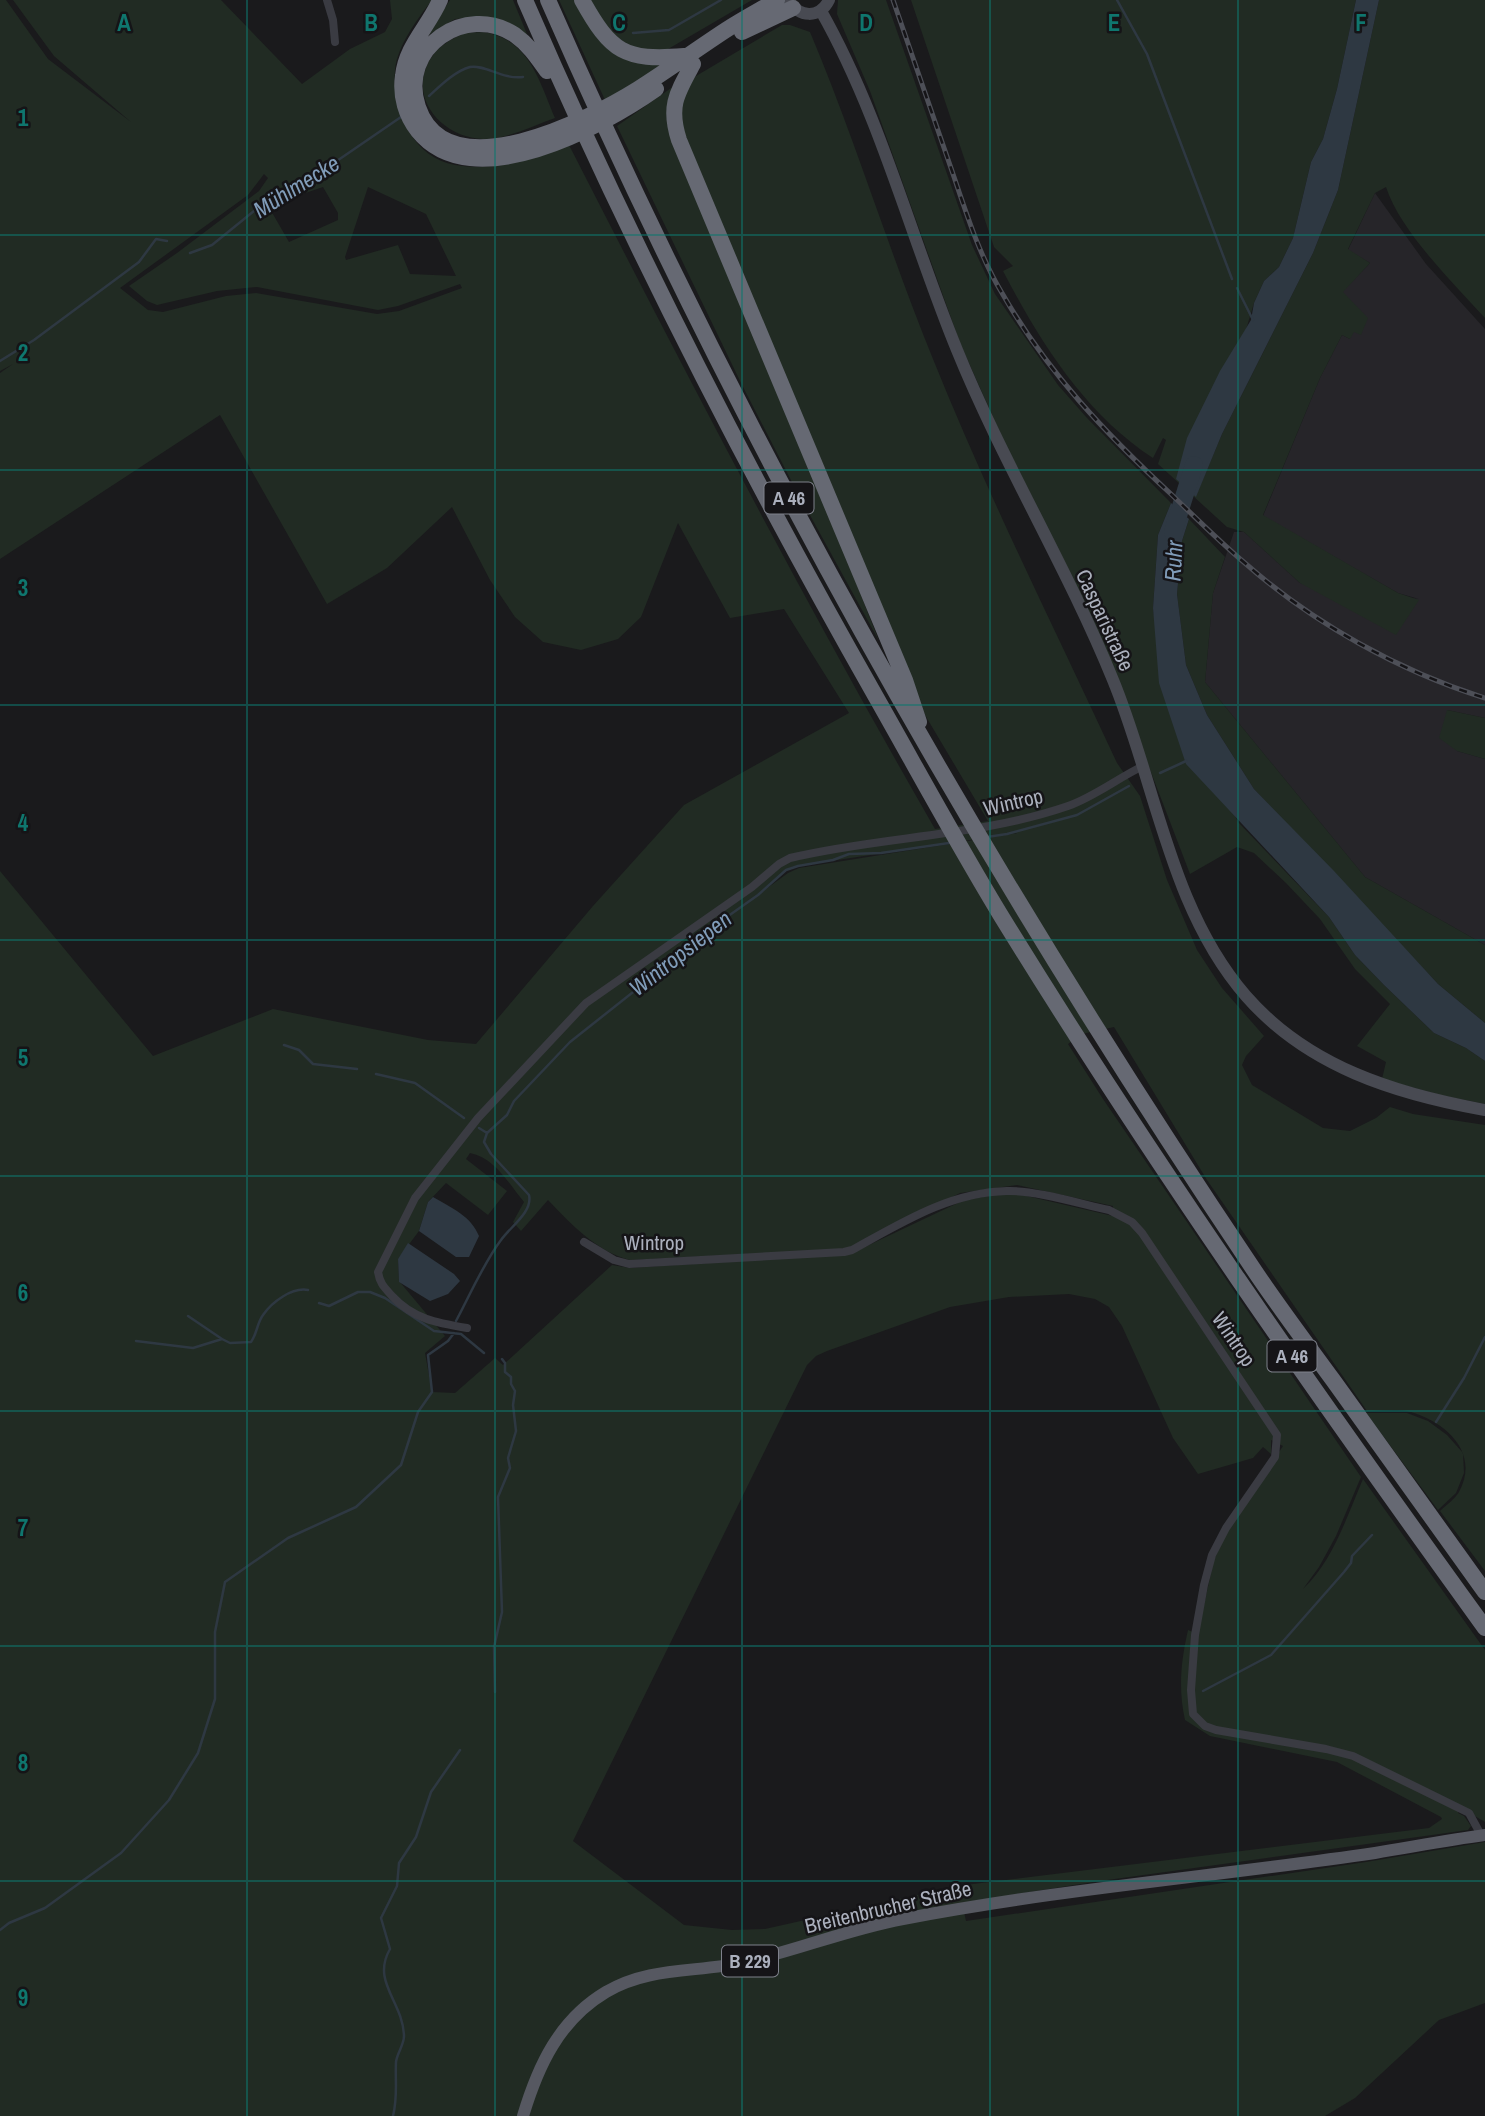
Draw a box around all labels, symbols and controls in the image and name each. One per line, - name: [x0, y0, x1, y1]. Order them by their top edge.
- text: A: [117, 7, 131, 38]
- text: B: [364, 7, 378, 38]
- text: C: [612, 7, 626, 38]
- text: D: [859, 7, 873, 38]
- text: E: [1108, 7, 1120, 38]
- text: F: [1355, 7, 1367, 38]
- text: 1: [18, 102, 29, 133]
- water label: Mühlmecke: [247, 147, 345, 225]
- text: 2: [18, 337, 28, 368]
- road number: A 46: [764, 482, 814, 513]
- water label: Ruhr: [1156, 539, 1190, 582]
- street label: Casparistraße: [1069, 564, 1141, 676]
- text: 3: [18, 572, 28, 603]
- street label: Wintrop: [980, 781, 1046, 823]
- text: 4: [18, 807, 29, 838]
- water label: Wintropsiepen: [622, 903, 738, 1003]
- text: 5: [18, 1042, 28, 1073]
- street label: Wintrop: [624, 1228, 684, 1257]
- text: 6: [18, 1277, 28, 1308]
- street label: Wintrop: [1205, 1306, 1263, 1372]
- road number: A 46: [1268, 1340, 1316, 1372]
- text: 7: [18, 1512, 28, 1543]
- text: 8: [18, 1747, 28, 1778]
- street label: Breitenbrucher Straße: [802, 1874, 974, 1940]
- road number: B 229: [722, 1946, 778, 1977]
- text: 9: [18, 1982, 28, 2013]

